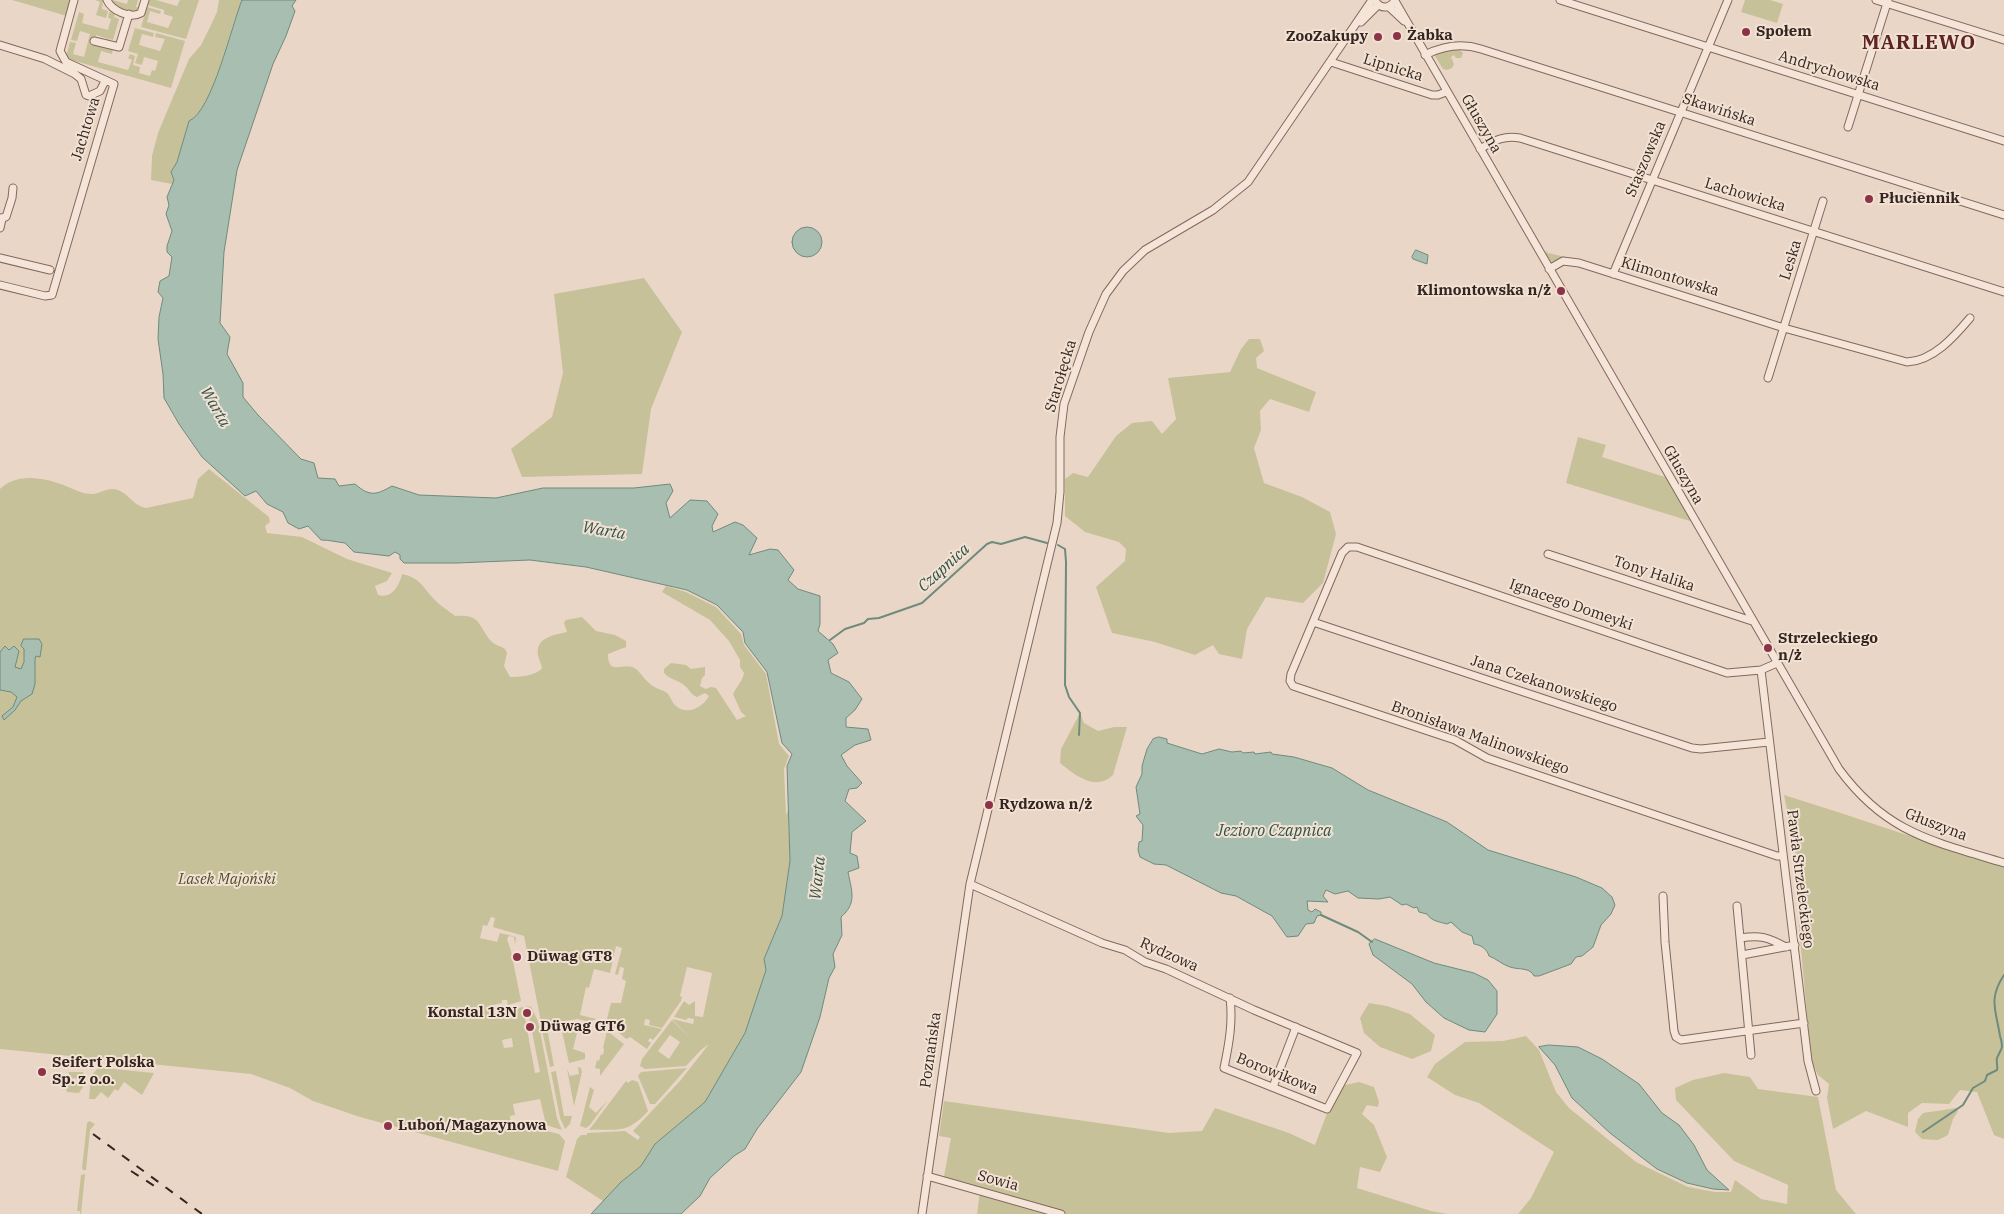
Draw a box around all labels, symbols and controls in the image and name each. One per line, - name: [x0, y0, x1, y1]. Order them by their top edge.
- place label: Społem: [1756, 23, 1812, 41]
- marker: Społem: [1740, 26, 1752, 38]
- place label: Żabka: [1407, 27, 1453, 45]
- place label: ZooZakupy: [1286, 28, 1368, 46]
- marker: Żabka: [1391, 30, 1403, 42]
- marker: ZooZakupy: [1372, 31, 1384, 43]
- district label: MARLEWO: [1861, 31, 1977, 55]
- street label: Andrychowska: [1776, 47, 1882, 95]
- street label: Lipnicka: [1361, 50, 1425, 86]
- street label: Skawińska: [1680, 90, 1758, 130]
- street label: Głuszyna: [1457, 91, 1505, 157]
- street label: Jachtowa: [68, 95, 104, 163]
- street label: Staszowska: [1622, 118, 1670, 200]
- street label: Lachowicka: [1702, 174, 1788, 216]
- place label: Płuciennik: [1879, 190, 1960, 208]
- marker: Płuciennik: [1863, 193, 1875, 205]
- street label: Leska: [1776, 238, 1806, 282]
- street label: Klimontowska: [1619, 254, 1721, 300]
- place label: Klimontowska n/ż: [1417, 282, 1551, 300]
- marker: Klimontowska n/ż: [1555, 285, 1567, 297]
- street label: Starołęcka: [1041, 338, 1081, 414]
- water label: Warta: [196, 383, 234, 431]
- street label: Głuszyna: [1659, 442, 1707, 508]
- water label: Warta: [581, 518, 627, 544]
- water label: Czapnica: [914, 540, 974, 596]
- street label: Tony Halika: [1611, 552, 1697, 596]
- street label: Ignacego Domeyki: [1507, 575, 1635, 635]
- place label: Strzeleckiego n/ż: [1778, 630, 1878, 665]
- marker: Strzeleckiego n/ż: [1762, 642, 1774, 654]
- street label: Jana Czekanowskiego: [1468, 652, 1620, 716]
- street label: Bronisława Malinowskiego: [1389, 697, 1571, 779]
- place label: Rydzowa n/ż: [999, 796, 1092, 814]
- marker: Rydzowa n/ż: [983, 799, 995, 811]
- street label: Głuszyna: [1902, 805, 1970, 845]
- street label: Pawła Strzeleckiego: [1783, 809, 1817, 949]
- water label: Jezioro Czapnica: [1216, 821, 1332, 841]
- water label: Warta: [806, 855, 830, 901]
- park label: Lasek Majoński: [178, 871, 276, 889]
- street label: Rydzowa: [1137, 934, 1201, 976]
- place label: Düwag GT8: [527, 948, 612, 966]
- marker: Düwag GT8: [511, 951, 523, 963]
- place label: Konstal 13N: [427, 1004, 517, 1022]
- marker: Konstal 13N: [521, 1007, 533, 1019]
- street label: Poznańska: [917, 1011, 945, 1089]
- place label: Düwag GT6: [540, 1018, 625, 1036]
- marker: Düwag GT6: [524, 1021, 536, 1033]
- street label: Borowikowa: [1234, 1049, 1320, 1099]
- place label: Seifert Polska Sp. z o.o.: [52, 1054, 154, 1089]
- marker: Seifert Polska Sp. z o.o.: [36, 1066, 48, 1078]
- place label: Luboń/Magazynowa: [398, 1117, 547, 1135]
- marker: Luboń/Magazynowa: [382, 1120, 394, 1132]
- street label: Sowia: [976, 1167, 1020, 1195]

